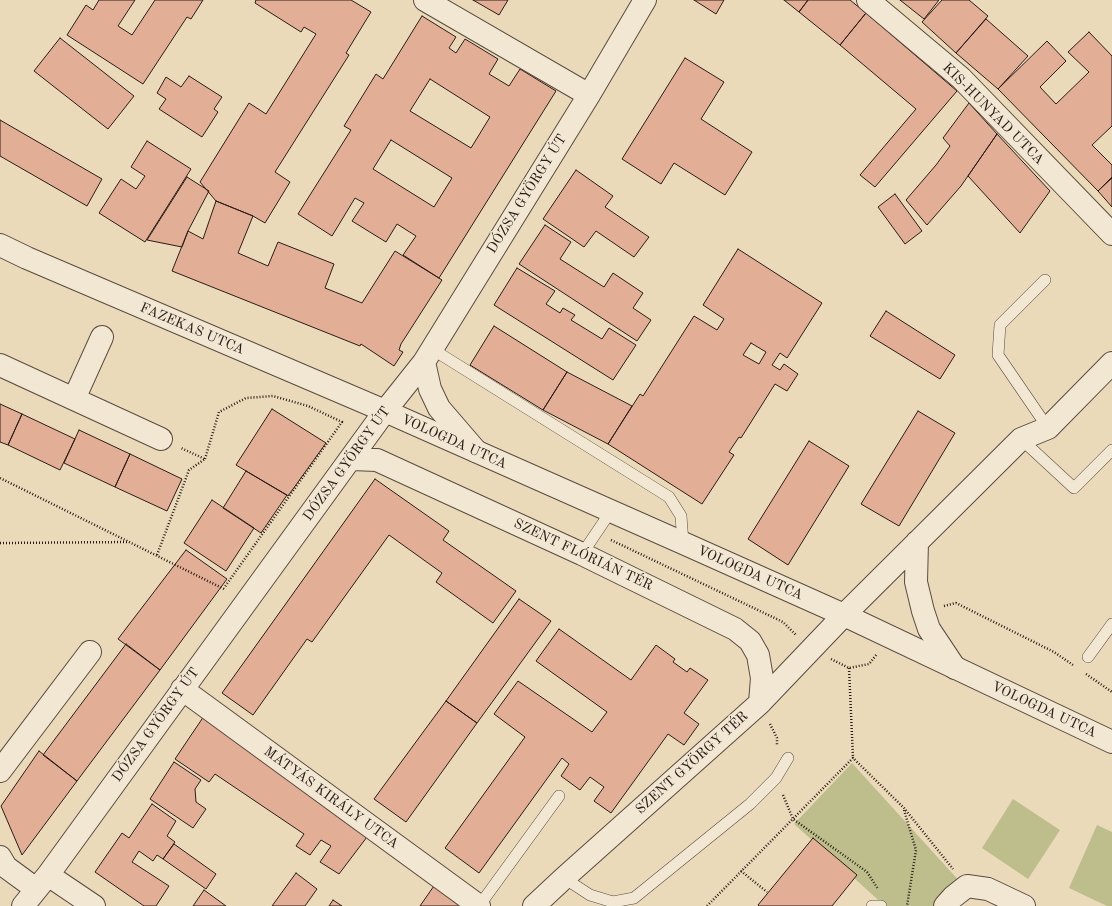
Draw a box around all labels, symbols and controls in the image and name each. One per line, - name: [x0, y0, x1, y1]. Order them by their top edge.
- street label: KIS-HUNYAD UTCA: [939, 60, 1047, 168]
- street label: DÓZSA GYÖRGY ÚT: [483, 131, 571, 257]
- street label: FAZEKAS UTCA: [137, 299, 247, 359]
- street label: DÓZSA GYÖRGY ÚT: [300, 404, 394, 524]
- street label: VOLOGDA UTCA: [399, 411, 509, 473]
- street label: SZENT FLÓRIÁN TÉR: [511, 515, 655, 595]
- street label: VOLOGDA UTCA: [695, 542, 805, 604]
- street label: DÓZSA GYÖRGY ÚT: [109, 665, 203, 785]
- street label: VOLOGDA UTCA: [989, 678, 1099, 742]
- street label: SZENT GYÖRGY TÉR: [632, 708, 752, 818]
- street label: MÁTYÁS KIRÁLY UTCA: [260, 743, 402, 853]

